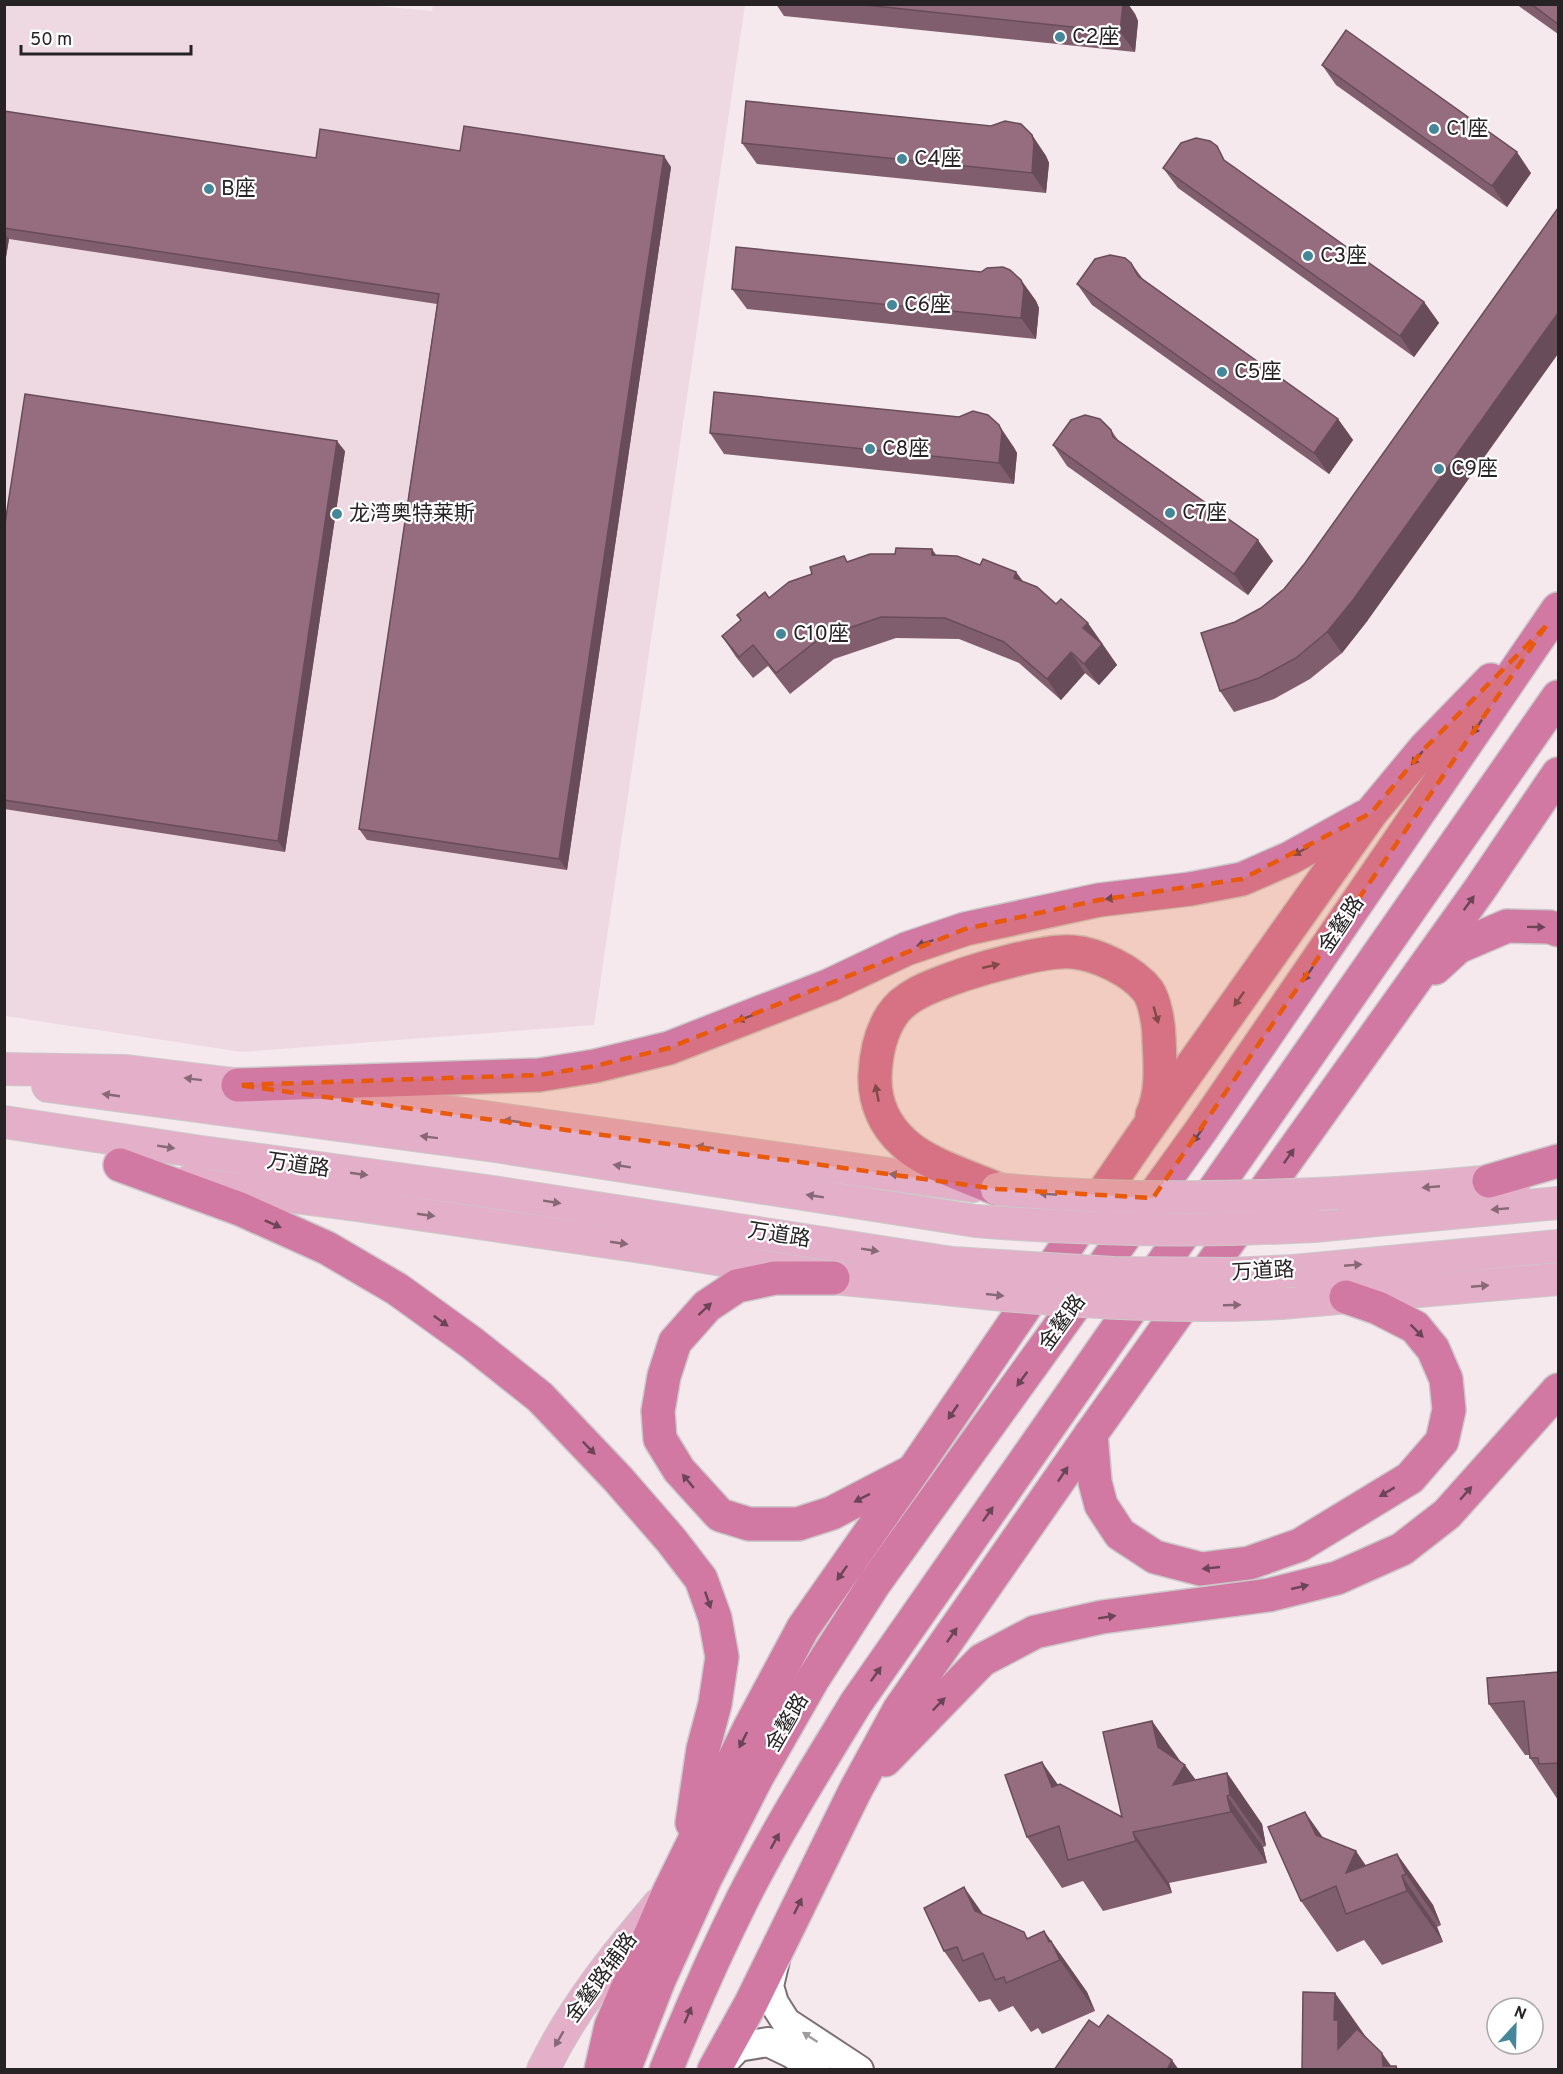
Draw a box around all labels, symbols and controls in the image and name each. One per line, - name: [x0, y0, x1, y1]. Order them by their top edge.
- scale bar: [21, 18, 190, 56]
- place label: C2座: [1072, 24, 1119, 51]
- text: 50 m: [30, 29, 72, 52]
- marker: C2座: [1053, 30, 1067, 44]
- place label: C1座: [1446, 116, 1488, 143]
- marker: C1座: [1427, 122, 1441, 136]
- place label: C4座: [914, 146, 962, 173]
- marker: C4座: [895, 152, 909, 166]
- place label: B座: [221, 176, 256, 203]
- marker: B座: [202, 182, 216, 196]
- place label: C3座: [1320, 243, 1367, 270]
- marker: C3座: [1301, 249, 1315, 263]
- place label: C6座: [904, 292, 951, 319]
- marker: C6座: [885, 298, 899, 312]
- place label: C5座: [1234, 359, 1282, 386]
- marker: C5座: [1215, 365, 1229, 379]
- place label: C8座: [882, 436, 929, 463]
- marker: C8座: [863, 442, 877, 456]
- place label: C9座: [1451, 456, 1498, 483]
- marker: C9座: [1432, 462, 1446, 476]
- place label: C7座: [1182, 500, 1227, 527]
- place label: 龙湾奥特莱斯: [349, 501, 475, 528]
- marker: C7座: [1163, 506, 1177, 520]
- marker: 龙湾奥特莱斯: [330, 507, 344, 521]
- place label: C10座: [793, 621, 849, 648]
- marker: C10座: [774, 627, 788, 641]
- one-way arrow: [1472, 718, 1483, 735]
- one-way arrow: [1410, 750, 1423, 766]
- one-way arrow: [1293, 846, 1310, 856]
- street label: 金鳌路: [1313, 891, 1371, 959]
- one-way arrow: [1105, 894, 1124, 903]
- one-way arrow: [1463, 896, 1475, 911]
- one-way arrow: [1527, 922, 1546, 932]
- one-way arrow: [916, 939, 934, 949]
- one-way arrow: [982, 961, 1001, 971]
- one-way arrow: [1302, 966, 1314, 982]
- one-way arrow: [1233, 991, 1245, 1007]
- one-way arrow: [1152, 1006, 1161, 1024]
- one-way arrow: [736, 1014, 754, 1023]
- one-way arrow: [184, 1074, 203, 1084]
- one-way arrow: [872, 1083, 881, 1102]
- one-way arrow: [101, 1091, 120, 1100]
- one-way arrow: [502, 1116, 521, 1125]
- one-way arrow: [1192, 1127, 1204, 1143]
- one-way arrow: [420, 1133, 439, 1142]
- one-way arrow: [695, 1142, 714, 1151]
- one-way arrow: [157, 1143, 176, 1152]
- street label: 万道路: [265, 1148, 331, 1184]
- one-way arrow: [1283, 1148, 1295, 1164]
- one-way arrow: [612, 1161, 631, 1170]
- one-way arrow: [350, 1169, 369, 1179]
- one-way arrow: [888, 1170, 907, 1179]
- one-way arrow: [1422, 1182, 1441, 1192]
- one-way arrow: [1039, 1189, 1058, 1199]
- one-way arrow: [805, 1191, 824, 1200]
- one-way arrow: [543, 1197, 562, 1206]
- one-way arrow: [1491, 1204, 1510, 1214]
- one-way arrow: [417, 1210, 436, 1219]
- street label: 万道路: [746, 1218, 812, 1254]
- one-way arrow: [264, 1219, 281, 1228]
- one-way arrow: [610, 1239, 629, 1248]
- one-way arrow: [860, 1246, 879, 1255]
- street label: 万道路: [1231, 1257, 1295, 1287]
- one-way arrow: [1343, 1260, 1362, 1270]
- one-way arrow: [1471, 1281, 1490, 1291]
- one-way arrow: [986, 1290, 1005, 1300]
- street label: 金鳌路: [1034, 1290, 1092, 1356]
- one-way arrow: [1222, 1300, 1241, 1310]
- one-way arrow: [698, 1302, 713, 1316]
- one-way arrow: [433, 1315, 449, 1327]
- one-way arrow: [1410, 1324, 1424, 1339]
- one-way arrow: [1016, 1370, 1028, 1386]
- one-way arrow: [948, 1404, 959, 1421]
- one-way arrow: [581, 1440, 595, 1454]
- one-way arrow: [1057, 1467, 1069, 1483]
- one-way arrow: [682, 1473, 695, 1489]
- one-way arrow: [1379, 1486, 1395, 1497]
- one-way arrow: [1459, 1486, 1472, 1501]
- one-way arrow: [853, 1493, 870, 1503]
- one-way arrow: [982, 1507, 994, 1523]
- one-way arrow: [1201, 1563, 1220, 1573]
- one-way arrow: [836, 1564, 848, 1580]
- one-way arrow: [1290, 1582, 1309, 1592]
- one-way arrow: [704, 1591, 714, 1609]
- one-way arrow: [1098, 1612, 1117, 1621]
- one-way arrow: [946, 1627, 958, 1643]
- one-way arrow: [870, 1667, 882, 1683]
- street label: 金鳌路: [761, 1689, 815, 1757]
- one-way arrow: [932, 1697, 946, 1711]
- one-way arrow: [739, 1732, 748, 1749]
- one-way arrow: [770, 1832, 780, 1849]
- one-way arrow: [794, 1897, 803, 1914]
- street label: 金鳌路辅路: [560, 1928, 644, 2028]
- north arrow: [1485, 1996, 1545, 2056]
- text: N: [1511, 2003, 1529, 2025]
- one-way arrow: [683, 2006, 693, 2024]
- one-way arrow: [553, 2031, 564, 2047]
- one-way arrow: [802, 2032, 818, 2043]

